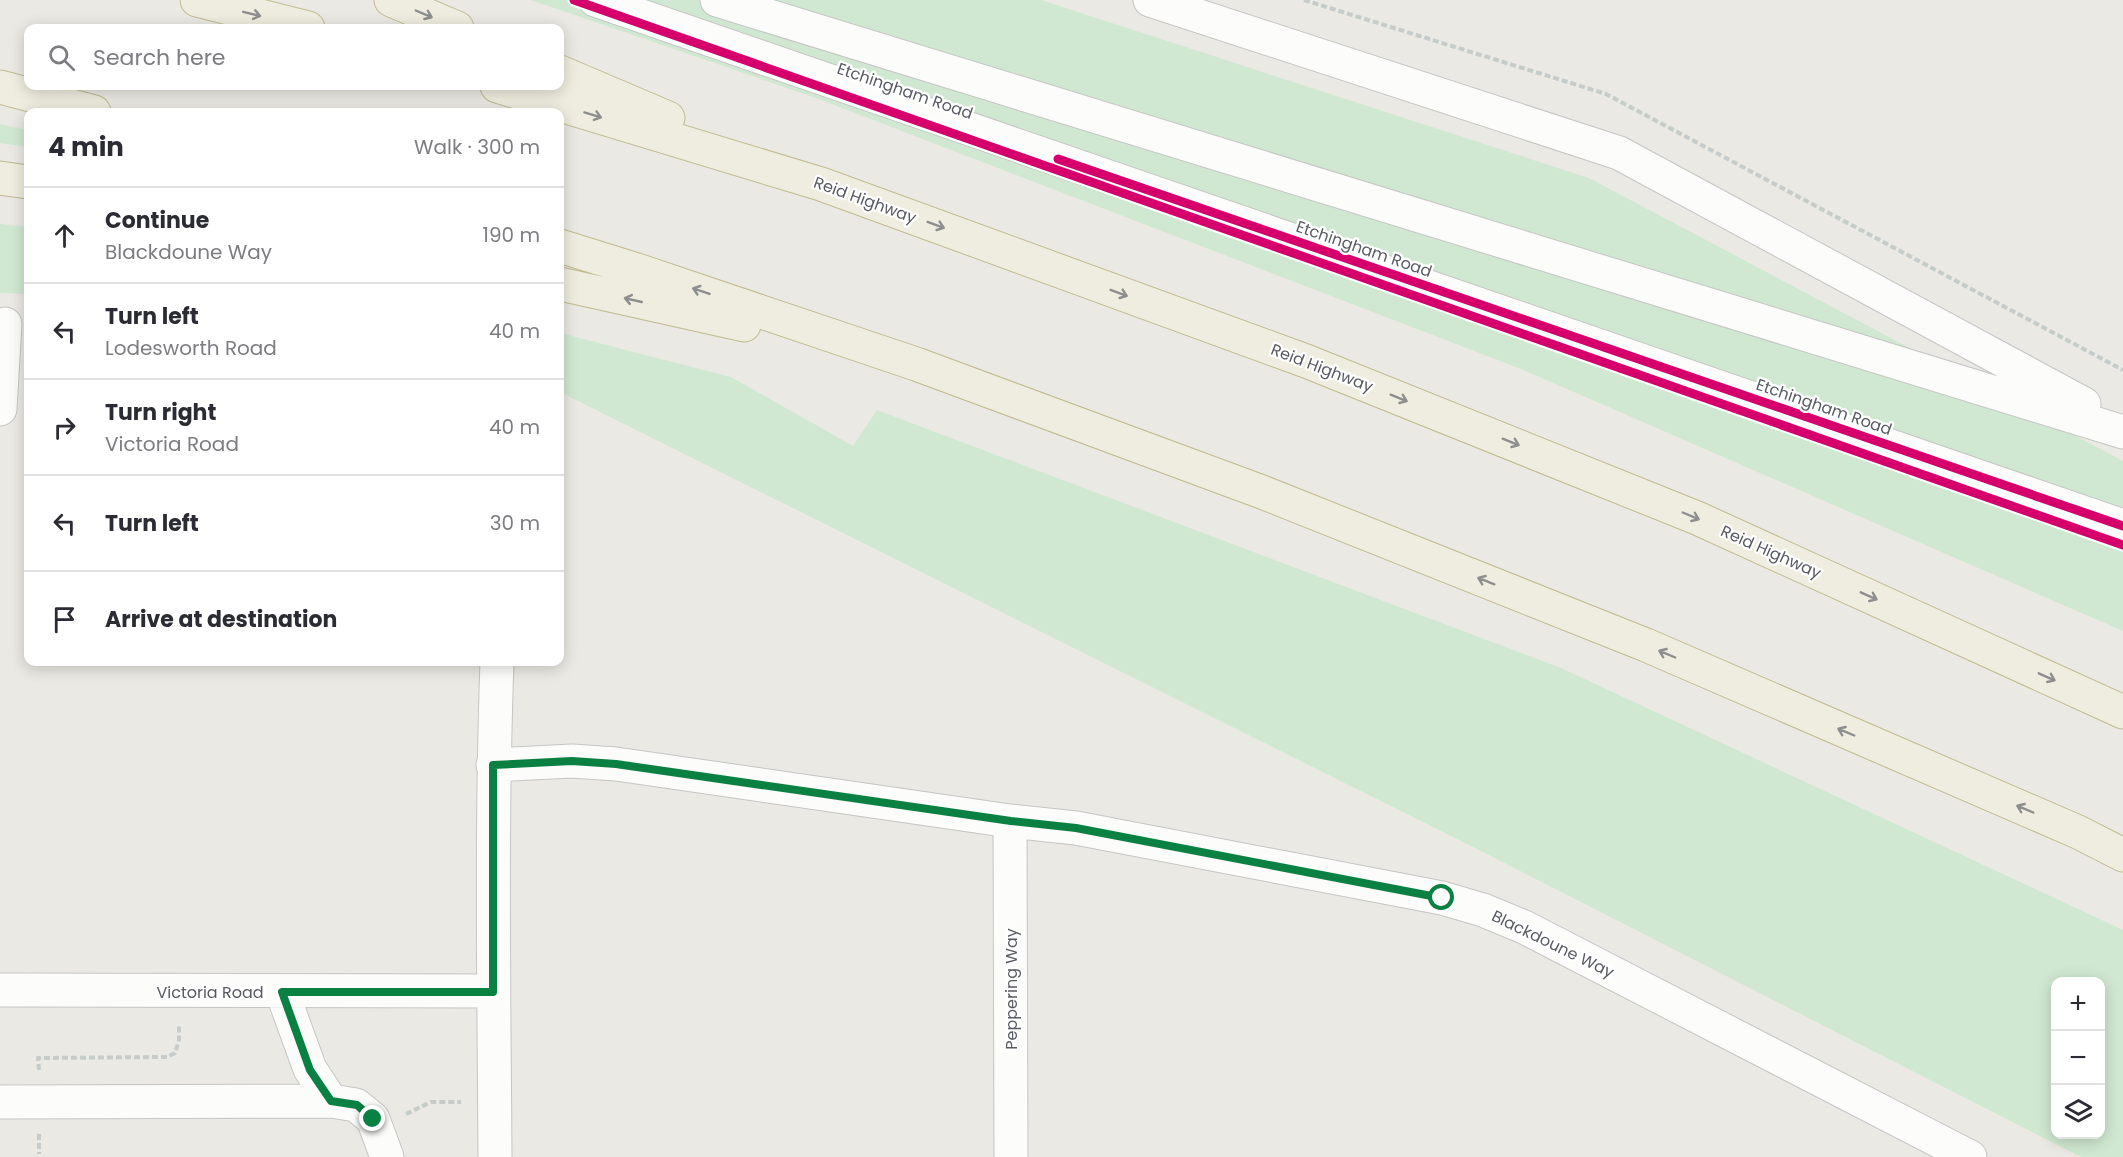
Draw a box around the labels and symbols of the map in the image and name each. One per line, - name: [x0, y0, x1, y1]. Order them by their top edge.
- one-way arrow: [243, 9, 262, 21]
- one-way arrow: [414, 9, 433, 20]
- street label: Etchingham Road: [834, 57, 976, 125]
- one-way arrow: [583, 110, 602, 121]
- street label: Reid Highway: [810, 171, 920, 229]
- street label: Etchingham Road: [1293, 215, 1435, 283]
- one-way arrow: [926, 221, 944, 232]
- one-way arrow: [692, 285, 711, 296]
- one-way arrow: [1109, 288, 1128, 299]
- one-way arrow: [624, 294, 643, 306]
- street label: Reid Highway: [1268, 338, 1376, 398]
- street label: Etchingham Road: [1753, 373, 1895, 441]
- one-way arrow: [1390, 393, 1408, 404]
- one-way arrow: [1501, 438, 1519, 449]
- one-way arrow: [1682, 511, 1700, 522]
- street label: Reid Highway: [1717, 520, 1825, 584]
- one-way arrow: [1477, 575, 1496, 586]
- one-way arrow: [1860, 592, 1878, 603]
- one-way arrow: [1658, 648, 1676, 659]
- one-way arrow: [2037, 672, 2055, 683]
- one-way arrow: [1837, 725, 1855, 737]
- one-way arrow: [2016, 803, 2034, 814]
- route start: [1428, 884, 1454, 910]
- street label: Blackdoune Way: [1488, 904, 1618, 984]
- street label: Peppering Way: [1000, 928, 1023, 1050]
- street label: Victoria Road: [156, 981, 264, 1004]
- route end: [359, 1105, 385, 1131]

